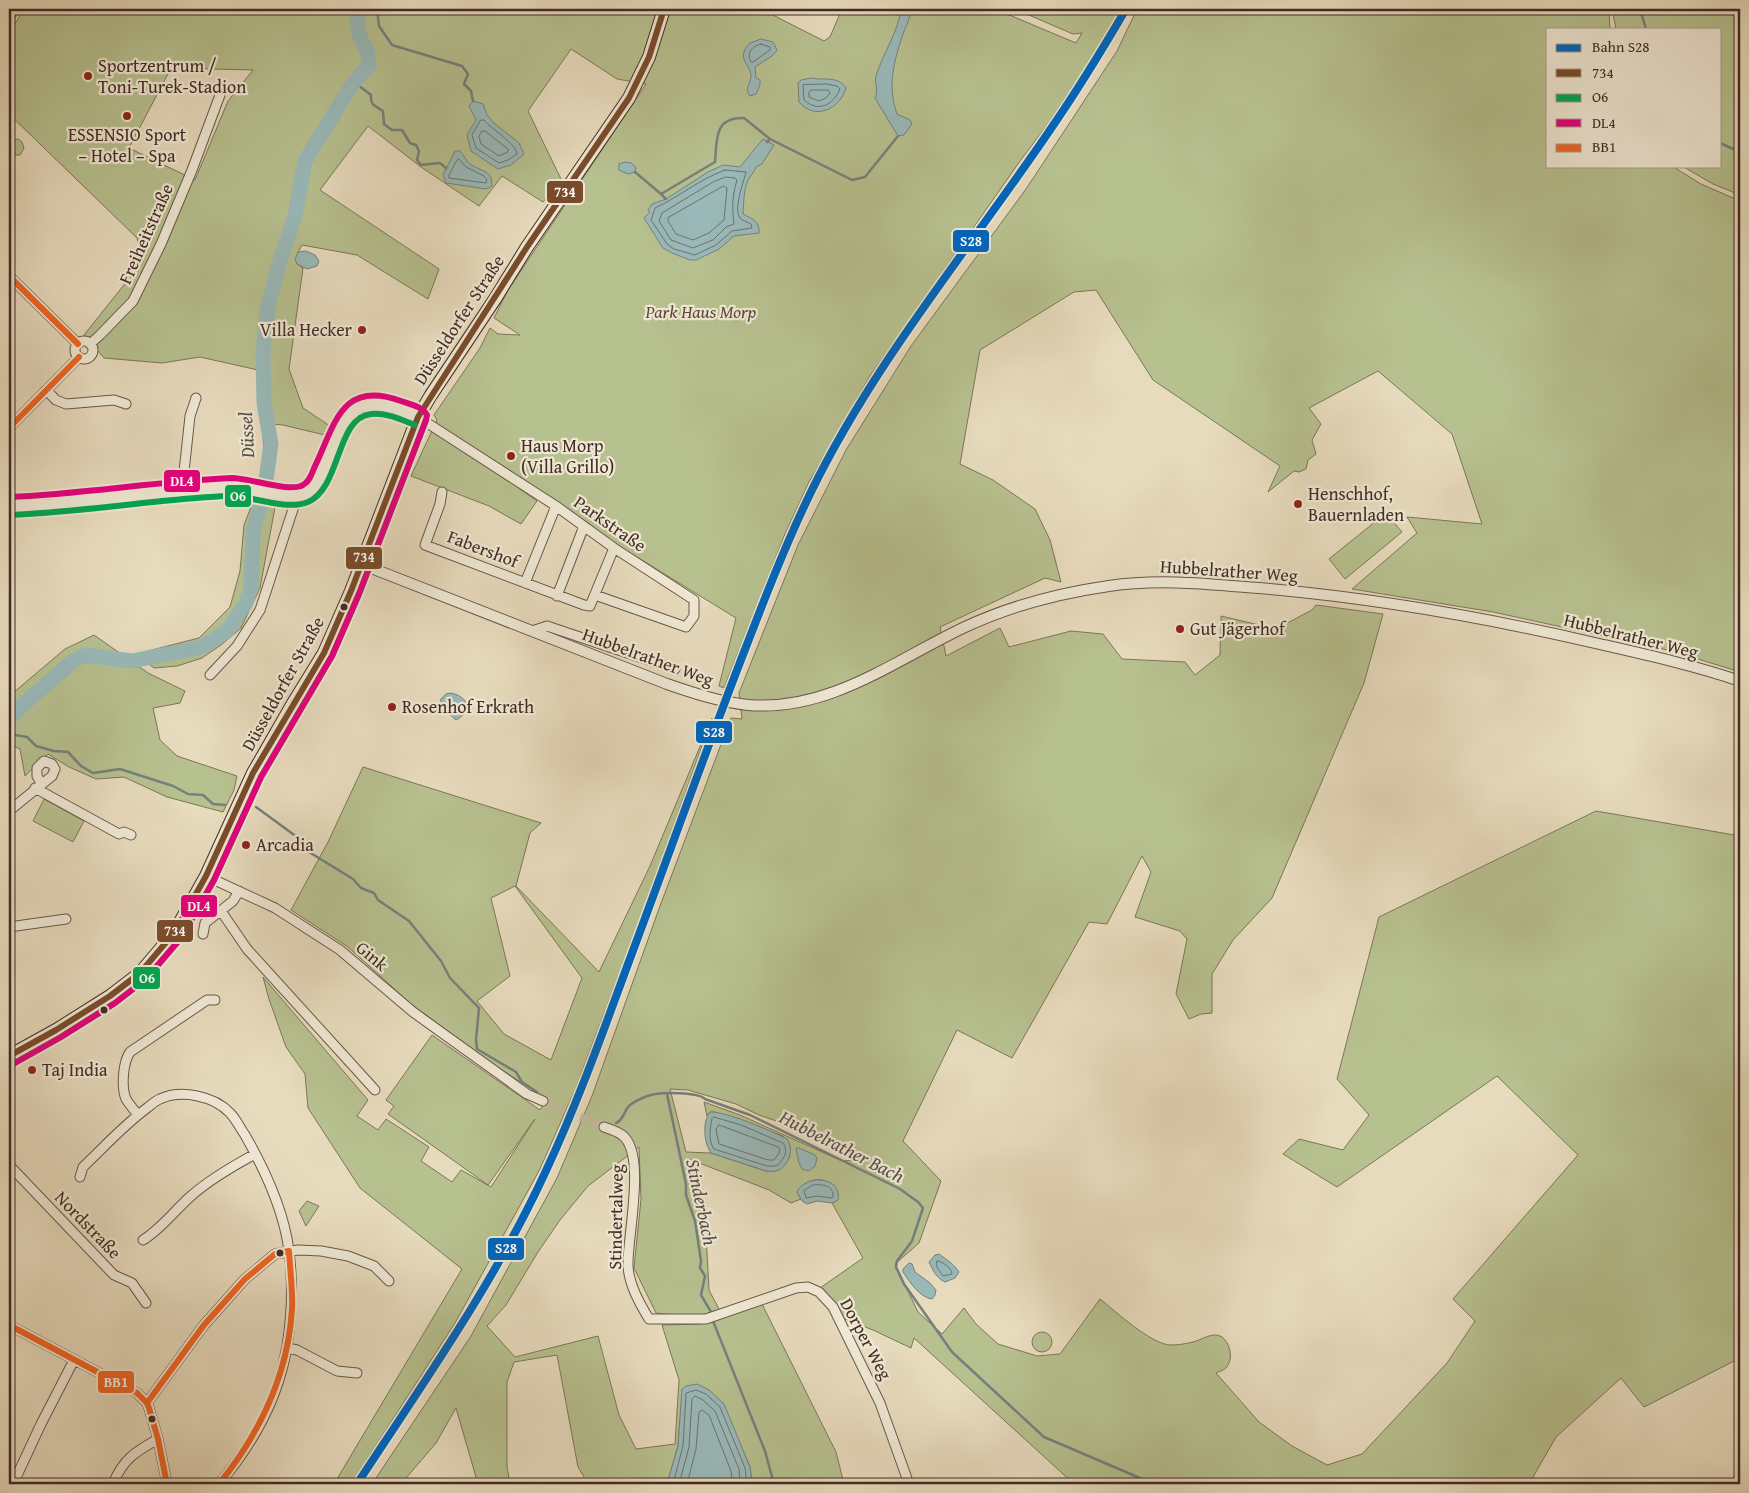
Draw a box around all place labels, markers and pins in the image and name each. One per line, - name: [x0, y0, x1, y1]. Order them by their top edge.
- place label: Sportzentrum / Toni-Turek-Stadion: [98, 52, 246, 100]
- marker: Sportzentrum / Toni-Turek-Stadion: [82, 70, 94, 82]
- marker: ESSENSIO Sport – Hotel – Spa: [121, 110, 133, 122]
- place label: ESSENSIO Sport – Hotel – Spa: [68, 121, 187, 169]
- place label: Villa Hecker: [260, 316, 353, 343]
- marker: Villa Hecker: [356, 324, 368, 336]
- place label: Haus Morp (Villa Grillo): [521, 432, 614, 480]
- marker: Haus Morp (Villa Grillo): [505, 450, 517, 462]
- place label: Henschhof, Bauernladen: [1308, 480, 1404, 528]
- marker: Henschhof, Bauernladen: [1292, 498, 1304, 510]
- unlabelled marker: [339, 602, 349, 612]
- place label: Gut Jägerhof: [1190, 615, 1287, 642]
- marker: Gut Jägerhof: [1174, 623, 1186, 635]
- place label: Rosenhof Erkrath: [402, 693, 534, 720]
- marker: Rosenhof Erkrath: [386, 701, 398, 713]
- place label: Arcadia: [256, 831, 314, 858]
- marker: Arcadia: [240, 839, 252, 851]
- unlabelled marker: [99, 1005, 109, 1015]
- place label: Taj India: [42, 1056, 108, 1083]
- marker: Taj India: [26, 1064, 38, 1076]
- unlabelled marker: [275, 1248, 285, 1258]
- unlabelled marker: [147, 1414, 157, 1424]

